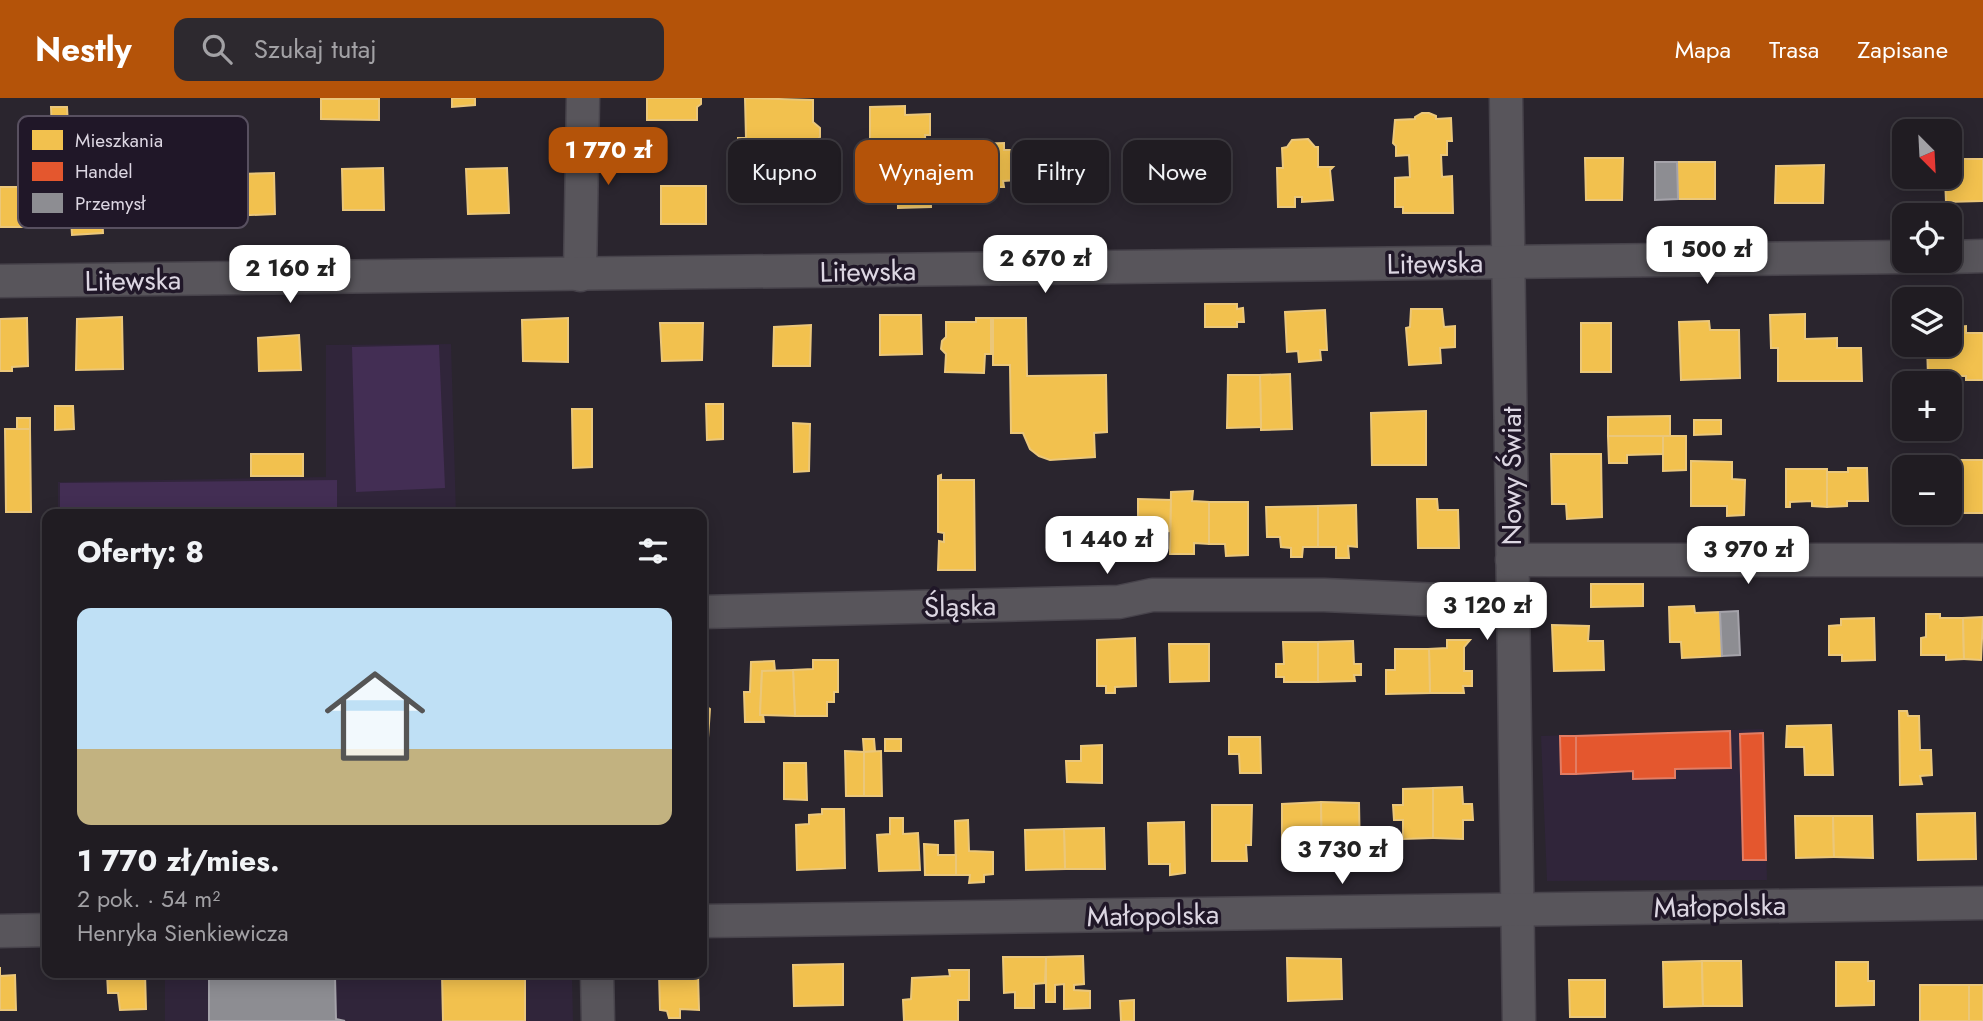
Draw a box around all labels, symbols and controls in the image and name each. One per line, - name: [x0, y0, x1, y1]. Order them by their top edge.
- search box: [174, 18, 664, 81]
- text: Nestly: [35, 26, 132, 73]
- icon: search: [198, 30, 236, 68]
- text: Szukaj tutaj: [254, 30, 377, 68]
- text: Mapa: [1675, 32, 1731, 67]
- text: Trasa: [1769, 32, 1819, 67]
- text: Zapisane: [1857, 32, 1948, 67]
- legend: [18, 116, 248, 228]
- north arrow: [1892, 119, 1962, 189]
- map controls: [1892, 119, 1962, 525]
- text: Mieszkania: [75, 127, 163, 154]
- pin: 1 770 zł: [536, 127, 680, 187]
- text: 1 770 zł: [565, 133, 651, 167]
- chip: Kupno: [728, 140, 841, 203]
- chip: Wynajem: [855, 140, 998, 203]
- chip: Filtry: [1012, 140, 1109, 203]
- chip: Nowe: [1123, 140, 1231, 203]
- text: Handel: [75, 158, 133, 185]
- text: Przemysł: [75, 190, 146, 217]
- button: locate: [1892, 203, 1962, 273]
- pin: 1 500 zł: [1635, 226, 1779, 286]
- text: 1 500 zł: [1662, 232, 1752, 266]
- pin: 2 670 zł: [973, 236, 1117, 295]
- text: 2 670 zł: [999, 241, 1091, 275]
- street label: Litewska: [1386, 242, 1484, 285]
- pin: 2 160 zł: [218, 246, 362, 305]
- street label: Litewska: [819, 250, 917, 293]
- text: 2 160 zł: [245, 251, 335, 285]
- street label: Litewska: [84, 259, 182, 302]
- button: layers: [1892, 287, 1962, 357]
- button: +: [1892, 371, 1962, 441]
- street label: Nowy Świat: [1491, 406, 1532, 546]
- button: −: [1892, 455, 1962, 525]
- pin: 1 440 zł: [1035, 517, 1179, 576]
- text: 1 440 zł: [1061, 522, 1153, 556]
- pin: 3 970 zł: [1676, 526, 1820, 586]
- text: Oferty: 8: [77, 530, 204, 573]
- icon: filters: [634, 532, 672, 570]
- text: 3 970 zł: [1703, 532, 1793, 566]
- pin: 3 120 zł: [1415, 582, 1559, 642]
- street label: Śląska: [923, 585, 997, 628]
- text: 3 120 zł: [1443, 588, 1531, 622]
- icon: home: [312, 653, 438, 779]
- pin: 3 730 zł: [1270, 826, 1414, 886]
- text: 3 730 zł: [1297, 832, 1387, 866]
- text: 1 770 zł/mies.: [77, 839, 280, 882]
- text: 2 pok. · 54 m²: [77, 882, 220, 916]
- street label: Małopolska: [1653, 885, 1787, 928]
- street label: Małopolska: [1086, 894, 1220, 937]
- text: Henryka Sienkiewicza: [77, 916, 289, 950]

